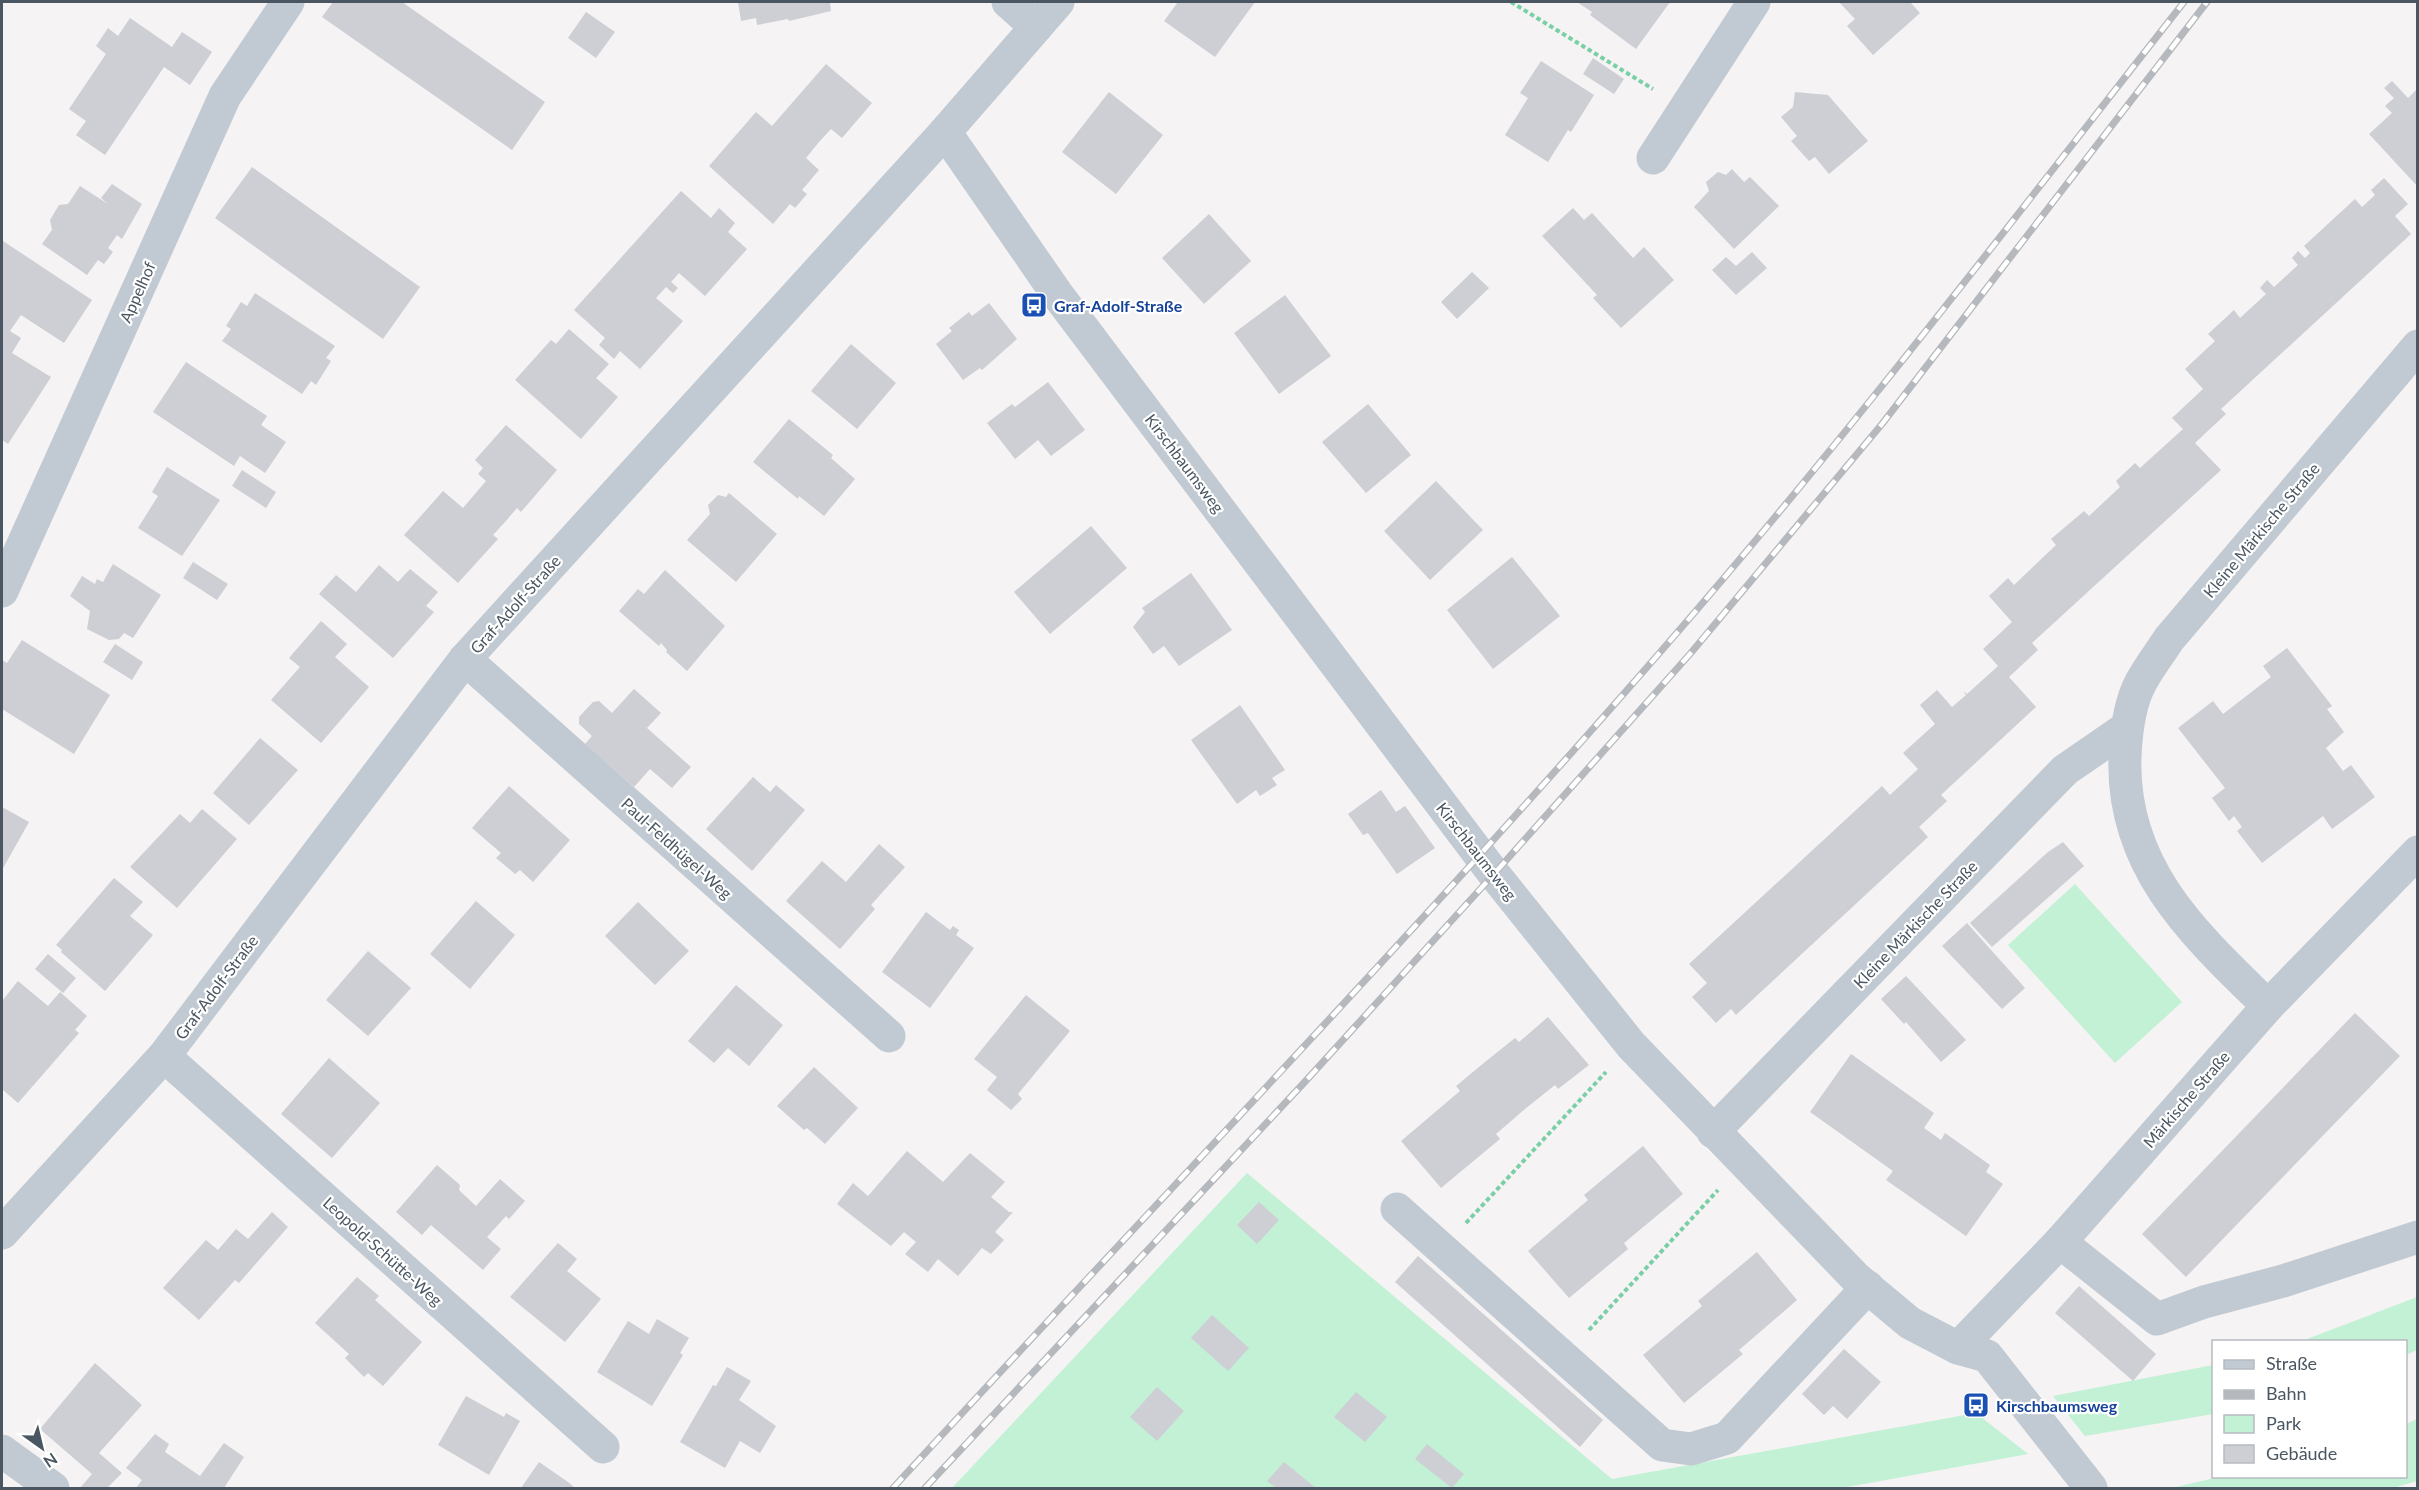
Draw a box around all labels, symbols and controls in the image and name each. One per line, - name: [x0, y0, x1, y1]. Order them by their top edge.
- street label: Appelhof: [115, 258, 159, 325]
- bus stop icon: Graf-Adolf-Straße: [1019, 290, 1049, 320]
- place label: Graf-Adolf-Straße: [1054, 296, 1183, 315]
- street label: Kirschbaumsweg: [1142, 410, 1228, 516]
- street label: Kleine Märkische Straße: [2199, 459, 2323, 601]
- street label: Graf-Adolf-Straße: [466, 551, 564, 657]
- street label: Paul-Feldhügel-Weg: [618, 793, 736, 903]
- street label: Kirschbaumsweg: [1433, 798, 1521, 904]
- street label: Kleine Märkische Straße: [1849, 856, 1981, 992]
- street label: Graf-Adolf-Straße: [171, 931, 261, 1043]
- street label: Märkische Straße: [2139, 1047, 2233, 1151]
- street label: Leopold-Schütte-Weg: [320, 1193, 446, 1309]
- legend: [2212, 1340, 2407, 1478]
- text: Straße: [2266, 1352, 2317, 1374]
- text: Bahn: [2266, 1382, 2307, 1404]
- bus stop icon: Kirschbaumsweg: [1961, 1390, 1991, 1420]
- place label: Kirschbaumsweg: [1996, 1396, 2118, 1415]
- text: Park: [2266, 1412, 2302, 1434]
- north arrow: [12, 1418, 72, 1478]
- text: Gebäude: [2266, 1442, 2337, 1464]
- text: N: [40, 1450, 61, 1472]

